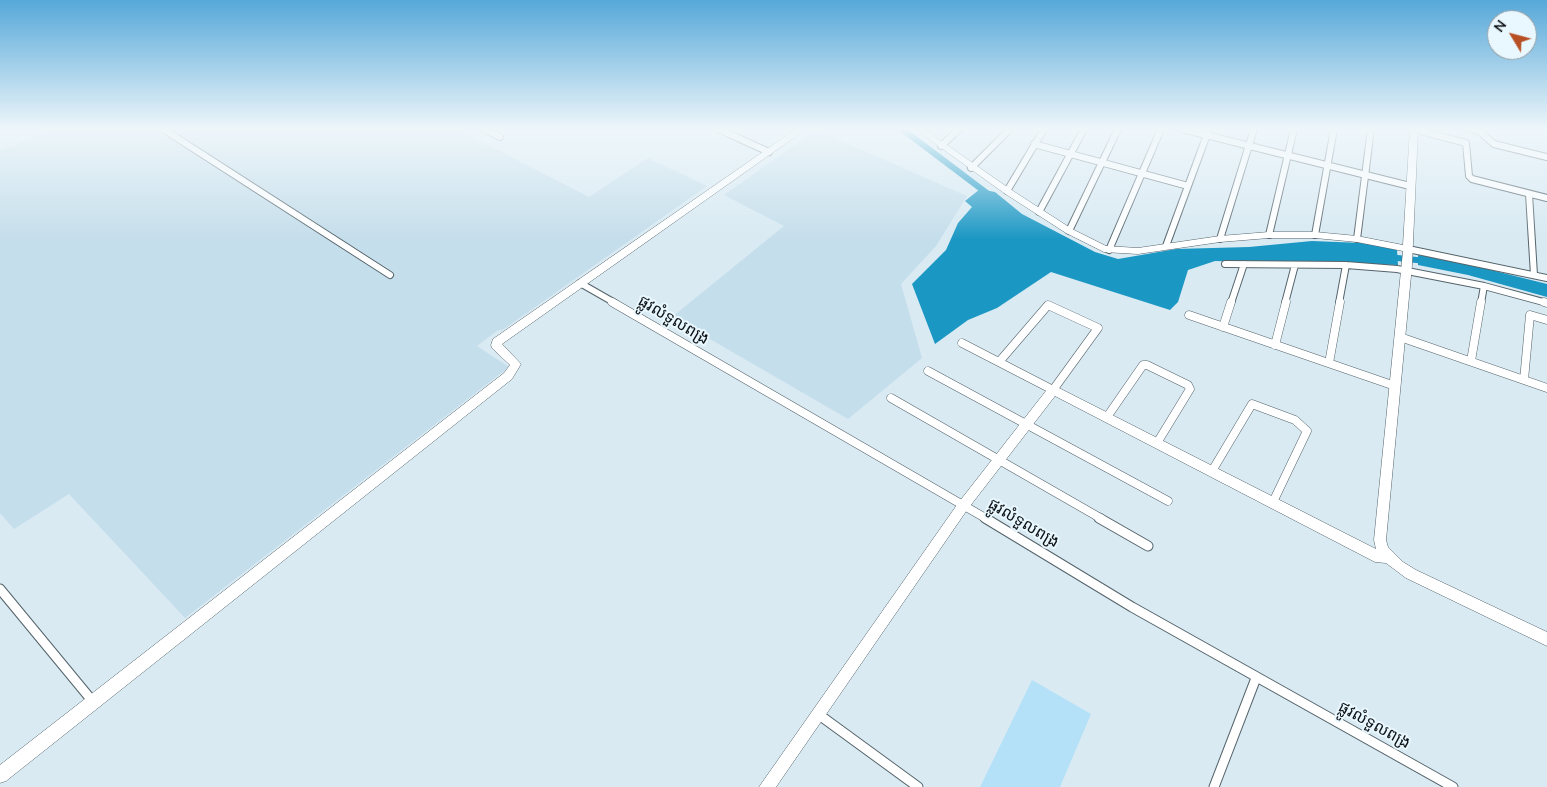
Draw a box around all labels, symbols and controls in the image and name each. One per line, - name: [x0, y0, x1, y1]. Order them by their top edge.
- north arrow: [1487, 10, 1537, 60]
- text: N: [1490, 16, 1511, 36]
- street label: ផ្លូវលំទួលពង្រ: [634, 292, 712, 350]
- street label: ផ្លូវលំទួលពង្រ: [984, 495, 1062, 553]
- street label: ផ្លូវលំទួលពង្រ: [1335, 698, 1413, 754]

